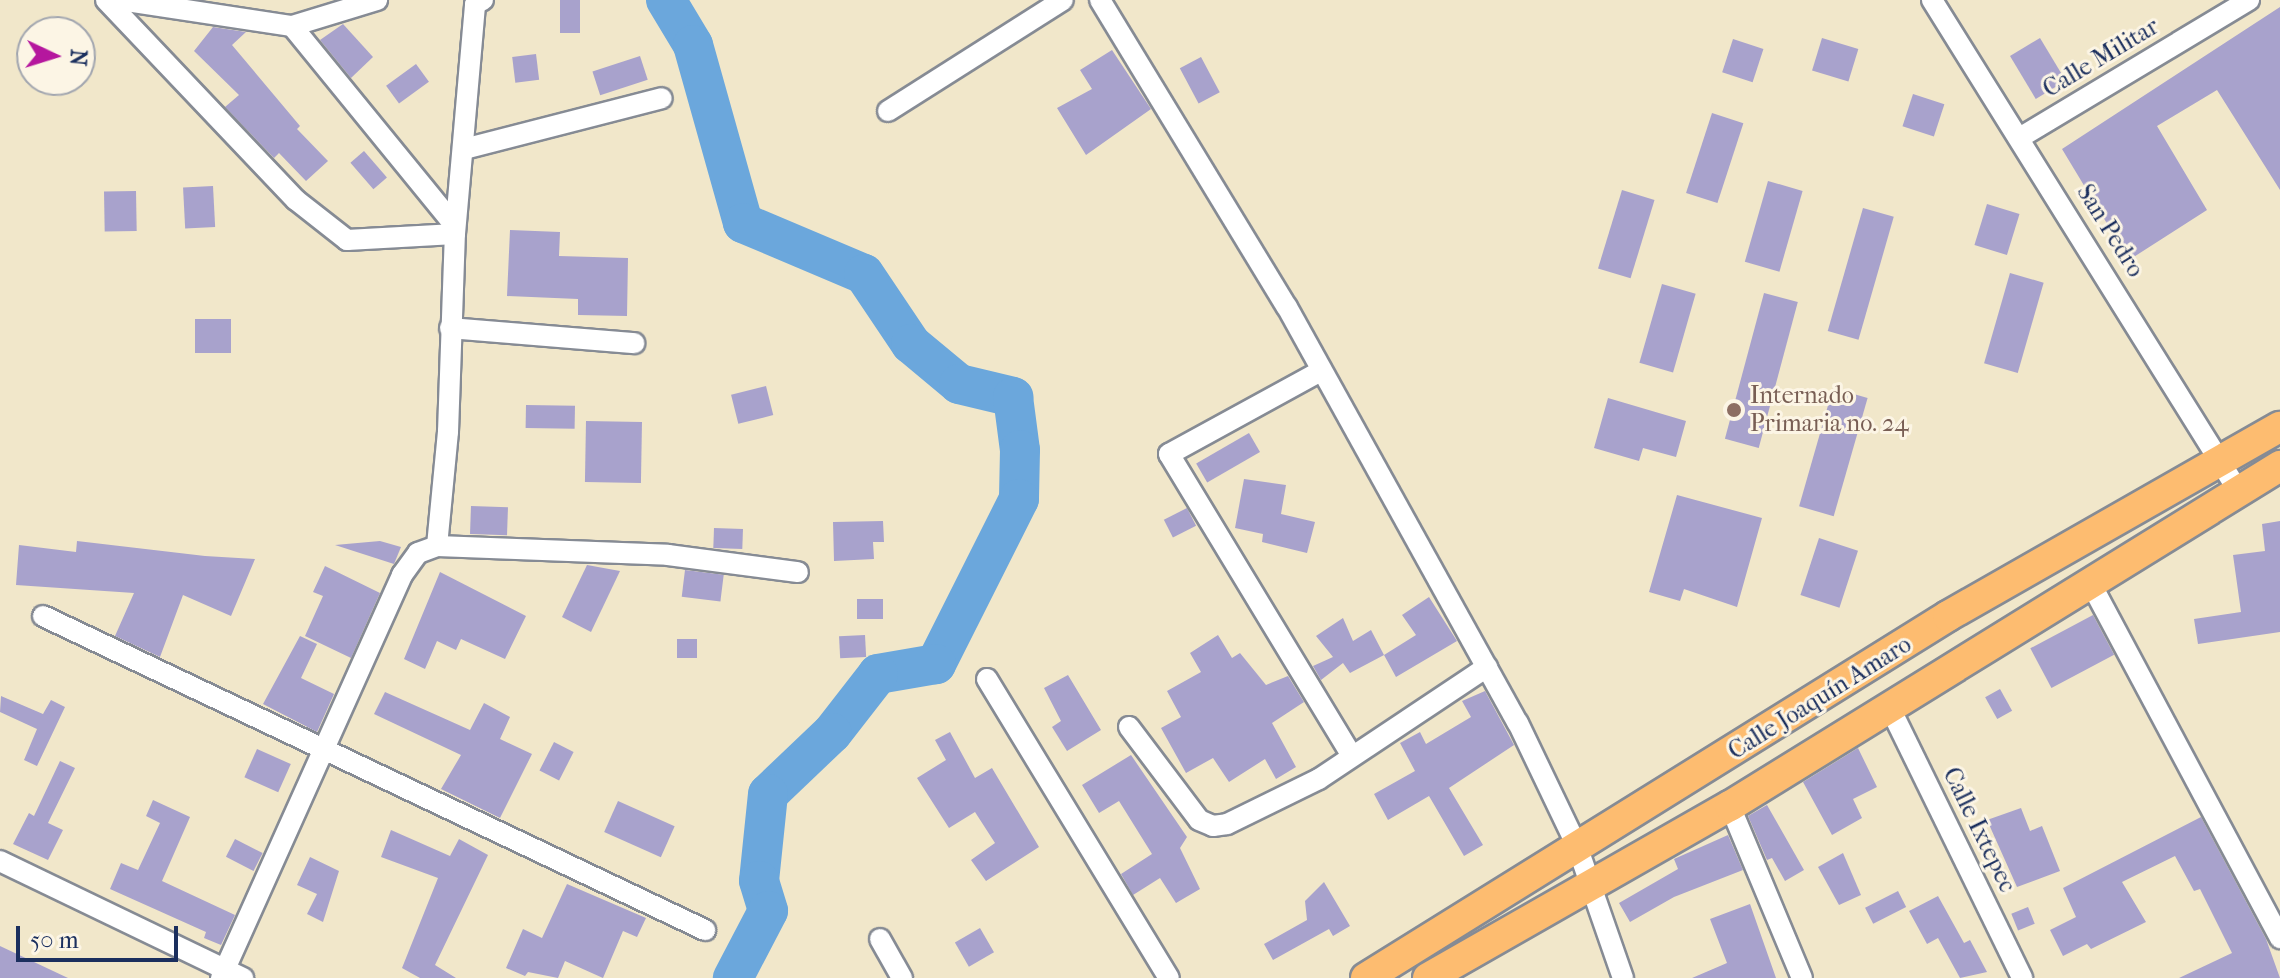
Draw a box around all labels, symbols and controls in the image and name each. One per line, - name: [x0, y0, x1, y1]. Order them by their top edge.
- street label: Calle Militar: [2038, 12, 2164, 104]
- north arrow: [16, 16, 96, 96]
- text: N: [64, 48, 91, 67]
- street label: San Pedro: [2070, 179, 2150, 283]
- place label: Internado Primaria no. 24: [1750, 382, 1909, 438]
- marker: Internado Primaria no. 24: [1725, 401, 1743, 419]
- street label: Calle Joaquín Amaro: [1723, 630, 1917, 766]
- street label: Calle Ixtepec: [1936, 763, 2022, 897]
- scale bar: [20, 910, 182, 960]
- text: 50 m: [30, 926, 79, 954]

